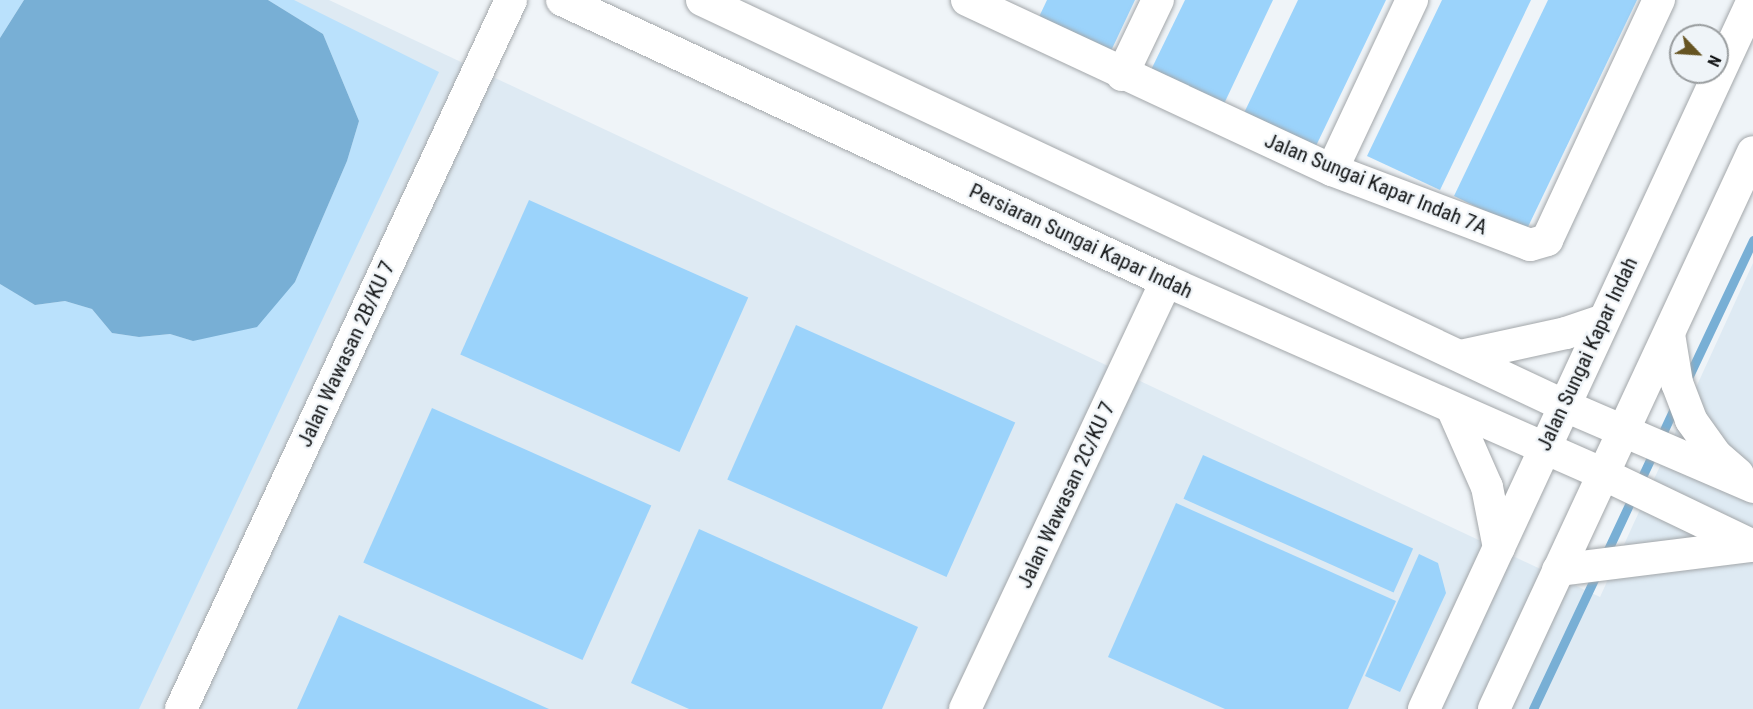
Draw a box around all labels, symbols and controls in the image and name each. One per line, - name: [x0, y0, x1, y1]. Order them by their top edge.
- north arrow: [1669, 24, 1729, 84]
- text: N: [1703, 53, 1725, 69]
- street label: Jalan Sungai Kapar Indah 7A: [1261, 128, 1491, 240]
- street label: Persiaran Sungai Kapar Indah: [965, 178, 1197, 304]
- street label: Jalan Sungai Kapar Indah: [1531, 253, 1643, 455]
- street label: Jalan Wawasan 2B/KU 7: [292, 257, 400, 451]
- street label: Jalan Wawasan 2C/KU 7: [1012, 398, 1120, 592]

